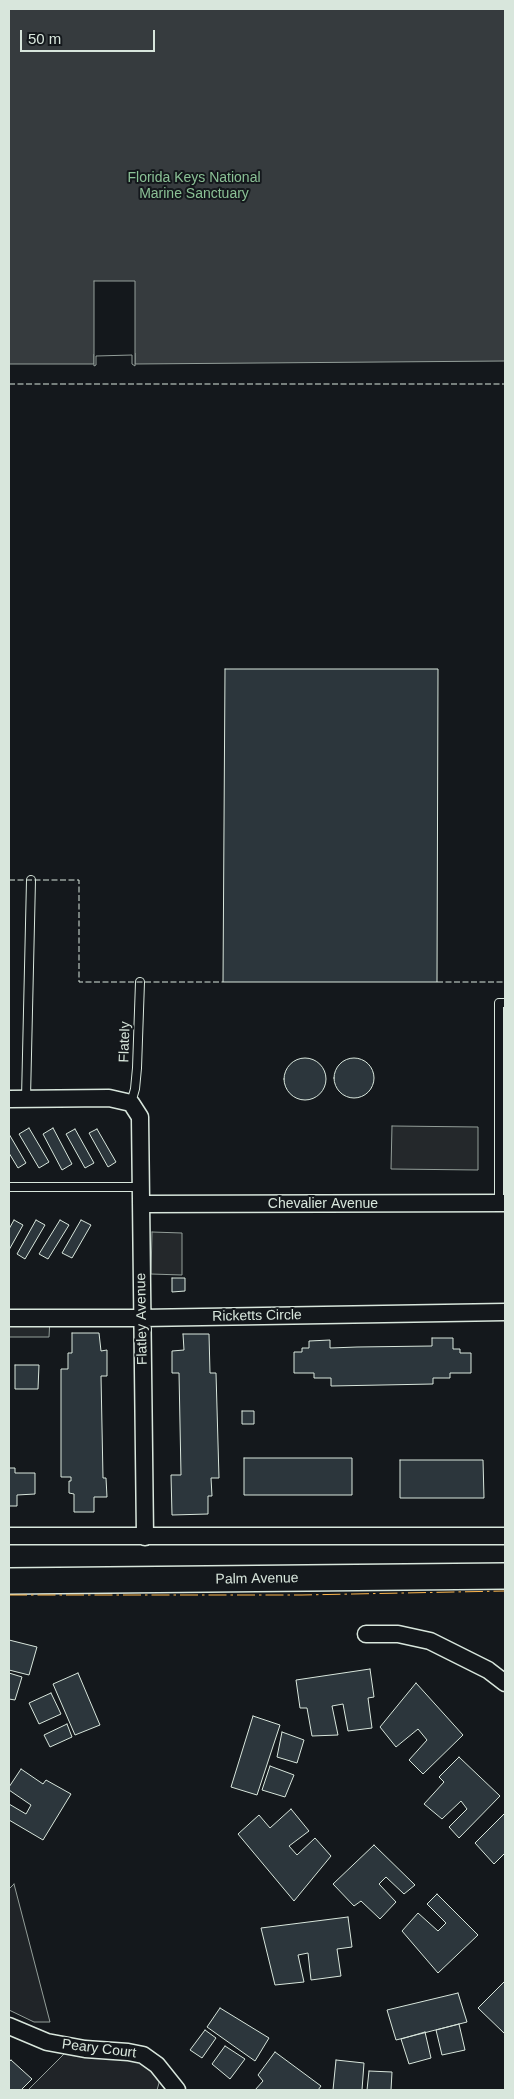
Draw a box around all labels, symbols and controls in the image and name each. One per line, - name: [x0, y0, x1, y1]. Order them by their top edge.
- scale bar: [22, 20, 158, 52]
- text: 50 m: [28, 30, 61, 47]
- park label: Florida Keys National Marine Sanctuary: [127, 170, 261, 202]
- street label: Flately: [116, 1021, 134, 1063]
- street label: Chevalier Avenue: [268, 1196, 378, 1212]
- street label: Flatley Avenue: [133, 1273, 151, 1365]
- street label: Ricketts Circle: [212, 1307, 302, 1325]
- street label: Palm Avenue: [215, 1570, 299, 1588]
- street label: Peary Court: [61, 2036, 137, 2062]

